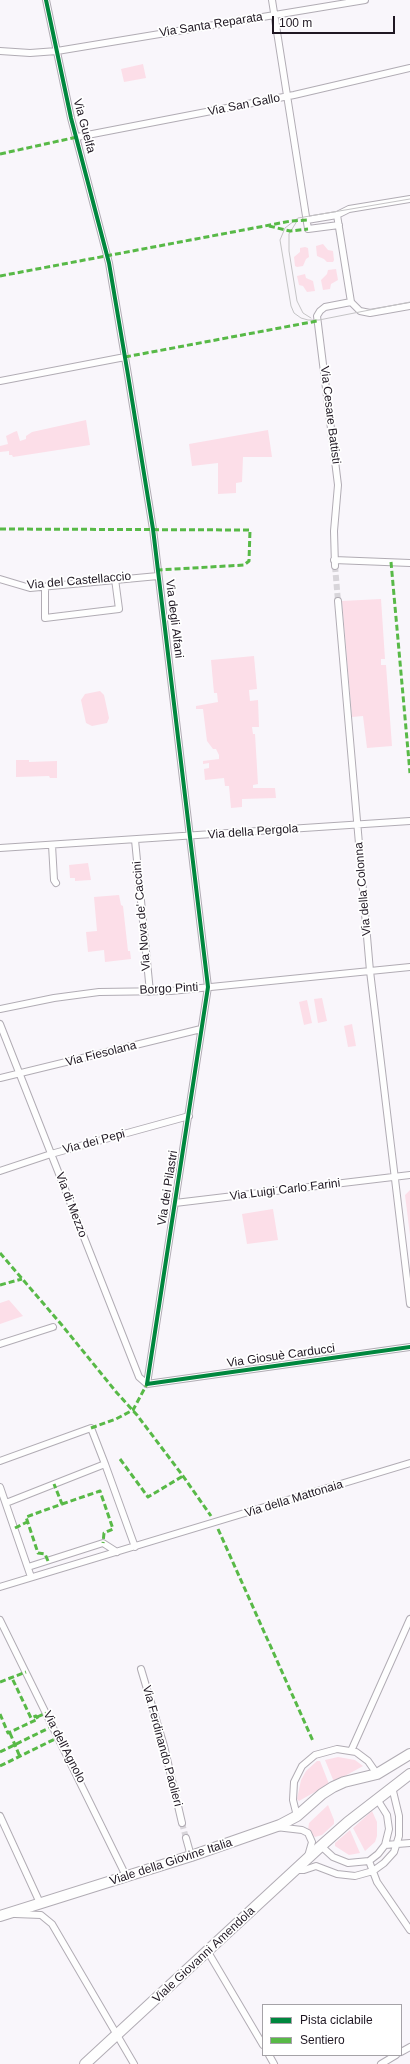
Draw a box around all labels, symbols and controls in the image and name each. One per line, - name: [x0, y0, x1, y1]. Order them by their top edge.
- scale bar: [274, 8, 397, 34]
- street label: Via Santa Reparata: [158, 10, 264, 40]
- text: 100 m: [279, 16, 312, 30]
- street label: Via San Gallo: [207, 91, 281, 119]
- street label: Via Guelfa: [70, 97, 98, 155]
- street label: Via Cesare Battisti: [317, 365, 343, 465]
- street label: Via del Castellaccio: [26, 569, 132, 593]
- street label: Via degli Alfani: [162, 579, 186, 659]
- street label: Via della Pergola: [207, 822, 299, 842]
- street label: Via della Colonna: [352, 842, 374, 936]
- street label: Via Nova de' Caccini: [130, 861, 154, 971]
- street label: Borgo Pinti: [139, 980, 199, 998]
- street label: Via Fiesolana: [64, 1038, 138, 1070]
- street label: Via dei Pepi: [61, 1127, 127, 1157]
- street label: Via dei Pilastri: [155, 1149, 181, 1227]
- street label: Via di Mezzo: [52, 1170, 90, 1240]
- street label: Via Luigi Carlo Farini: [229, 1176, 341, 1204]
- street label: Via Giosuè Carducci: [226, 1341, 336, 1371]
- street label: Via della Mattonaia: [243, 1477, 345, 1521]
- street label: Via Ferdinando Paolieri: [139, 1684, 185, 1808]
- street label: Via dell'Agnolo: [40, 1709, 88, 1785]
- street label: Viale della Giovine Italia: [108, 1835, 234, 1889]
- street label: Viale Giovanni Amendola: [150, 1904, 258, 2006]
- legend: [262, 2004, 402, 2056]
- text: Pista ciclabile: [300, 2013, 373, 2027]
- text: Sentiero: [300, 2033, 345, 2047]

